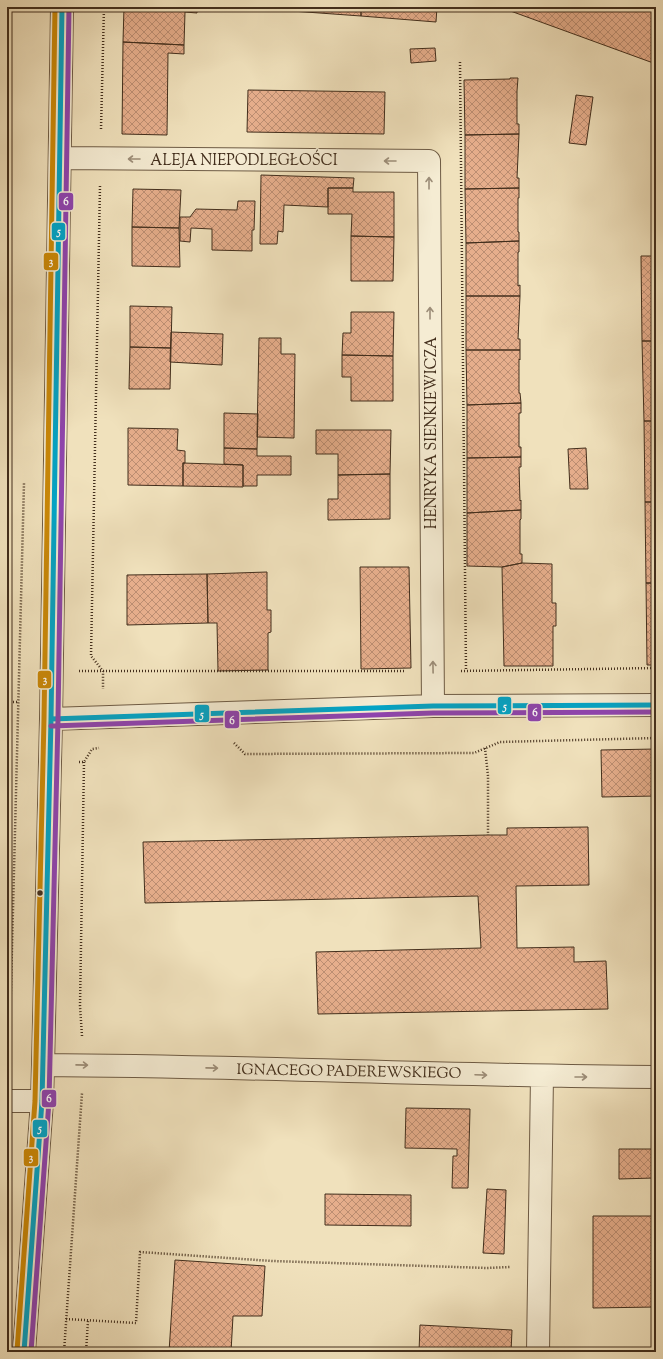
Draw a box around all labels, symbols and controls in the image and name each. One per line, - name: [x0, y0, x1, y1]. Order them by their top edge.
- street label: ALEJA NIEPODLEGŁOŚCI: [150, 149, 338, 172]
- one-way arrow: [128, 155, 141, 163]
- one-way arrow: [384, 157, 397, 165]
- one-way arrow: [425, 177, 433, 190]
- line badge: 6: [58, 192, 74, 211]
- text: 6: [63, 194, 69, 210]
- line badge: 5: [51, 222, 66, 241]
- text: 5: [56, 224, 61, 240]
- line badge: 3: [43, 252, 59, 271]
- text: 3: [49, 254, 54, 270]
- one-way arrow: [426, 307, 434, 320]
- street label: HENRYKA SIENKIEWICZA: [422, 337, 443, 529]
- one-way arrow: [429, 661, 437, 674]
- line badge: 3: [37, 670, 52, 689]
- text: 3: [43, 672, 48, 688]
- line badge: 5: [497, 696, 512, 715]
- text: 5: [502, 699, 507, 715]
- line badge: 6: [527, 703, 542, 722]
- line badge: 5: [194, 704, 210, 723]
- text: 6: [532, 705, 538, 721]
- text: 5: [199, 707, 204, 723]
- line badge: 6: [224, 710, 240, 729]
- text: 6: [229, 713, 235, 729]
- unlabelled marker: [35, 888, 45, 898]
- street label: IGNACEGO PADEREWSKIEGO: [236, 1060, 462, 1085]
- one-way arrow: [75, 1061, 88, 1069]
- one-way arrow: [205, 1064, 218, 1072]
- one-way arrow: [474, 1071, 487, 1078]
- one-way arrow: [574, 1073, 587, 1081]
- line badge: 6: [41, 1089, 57, 1108]
- text: 6: [46, 1091, 52, 1107]
- line badge: 5: [32, 1119, 48, 1138]
- text: 5: [37, 1121, 42, 1137]
- line badge: 3: [23, 1148, 39, 1167]
- text: 3: [29, 1150, 34, 1166]

